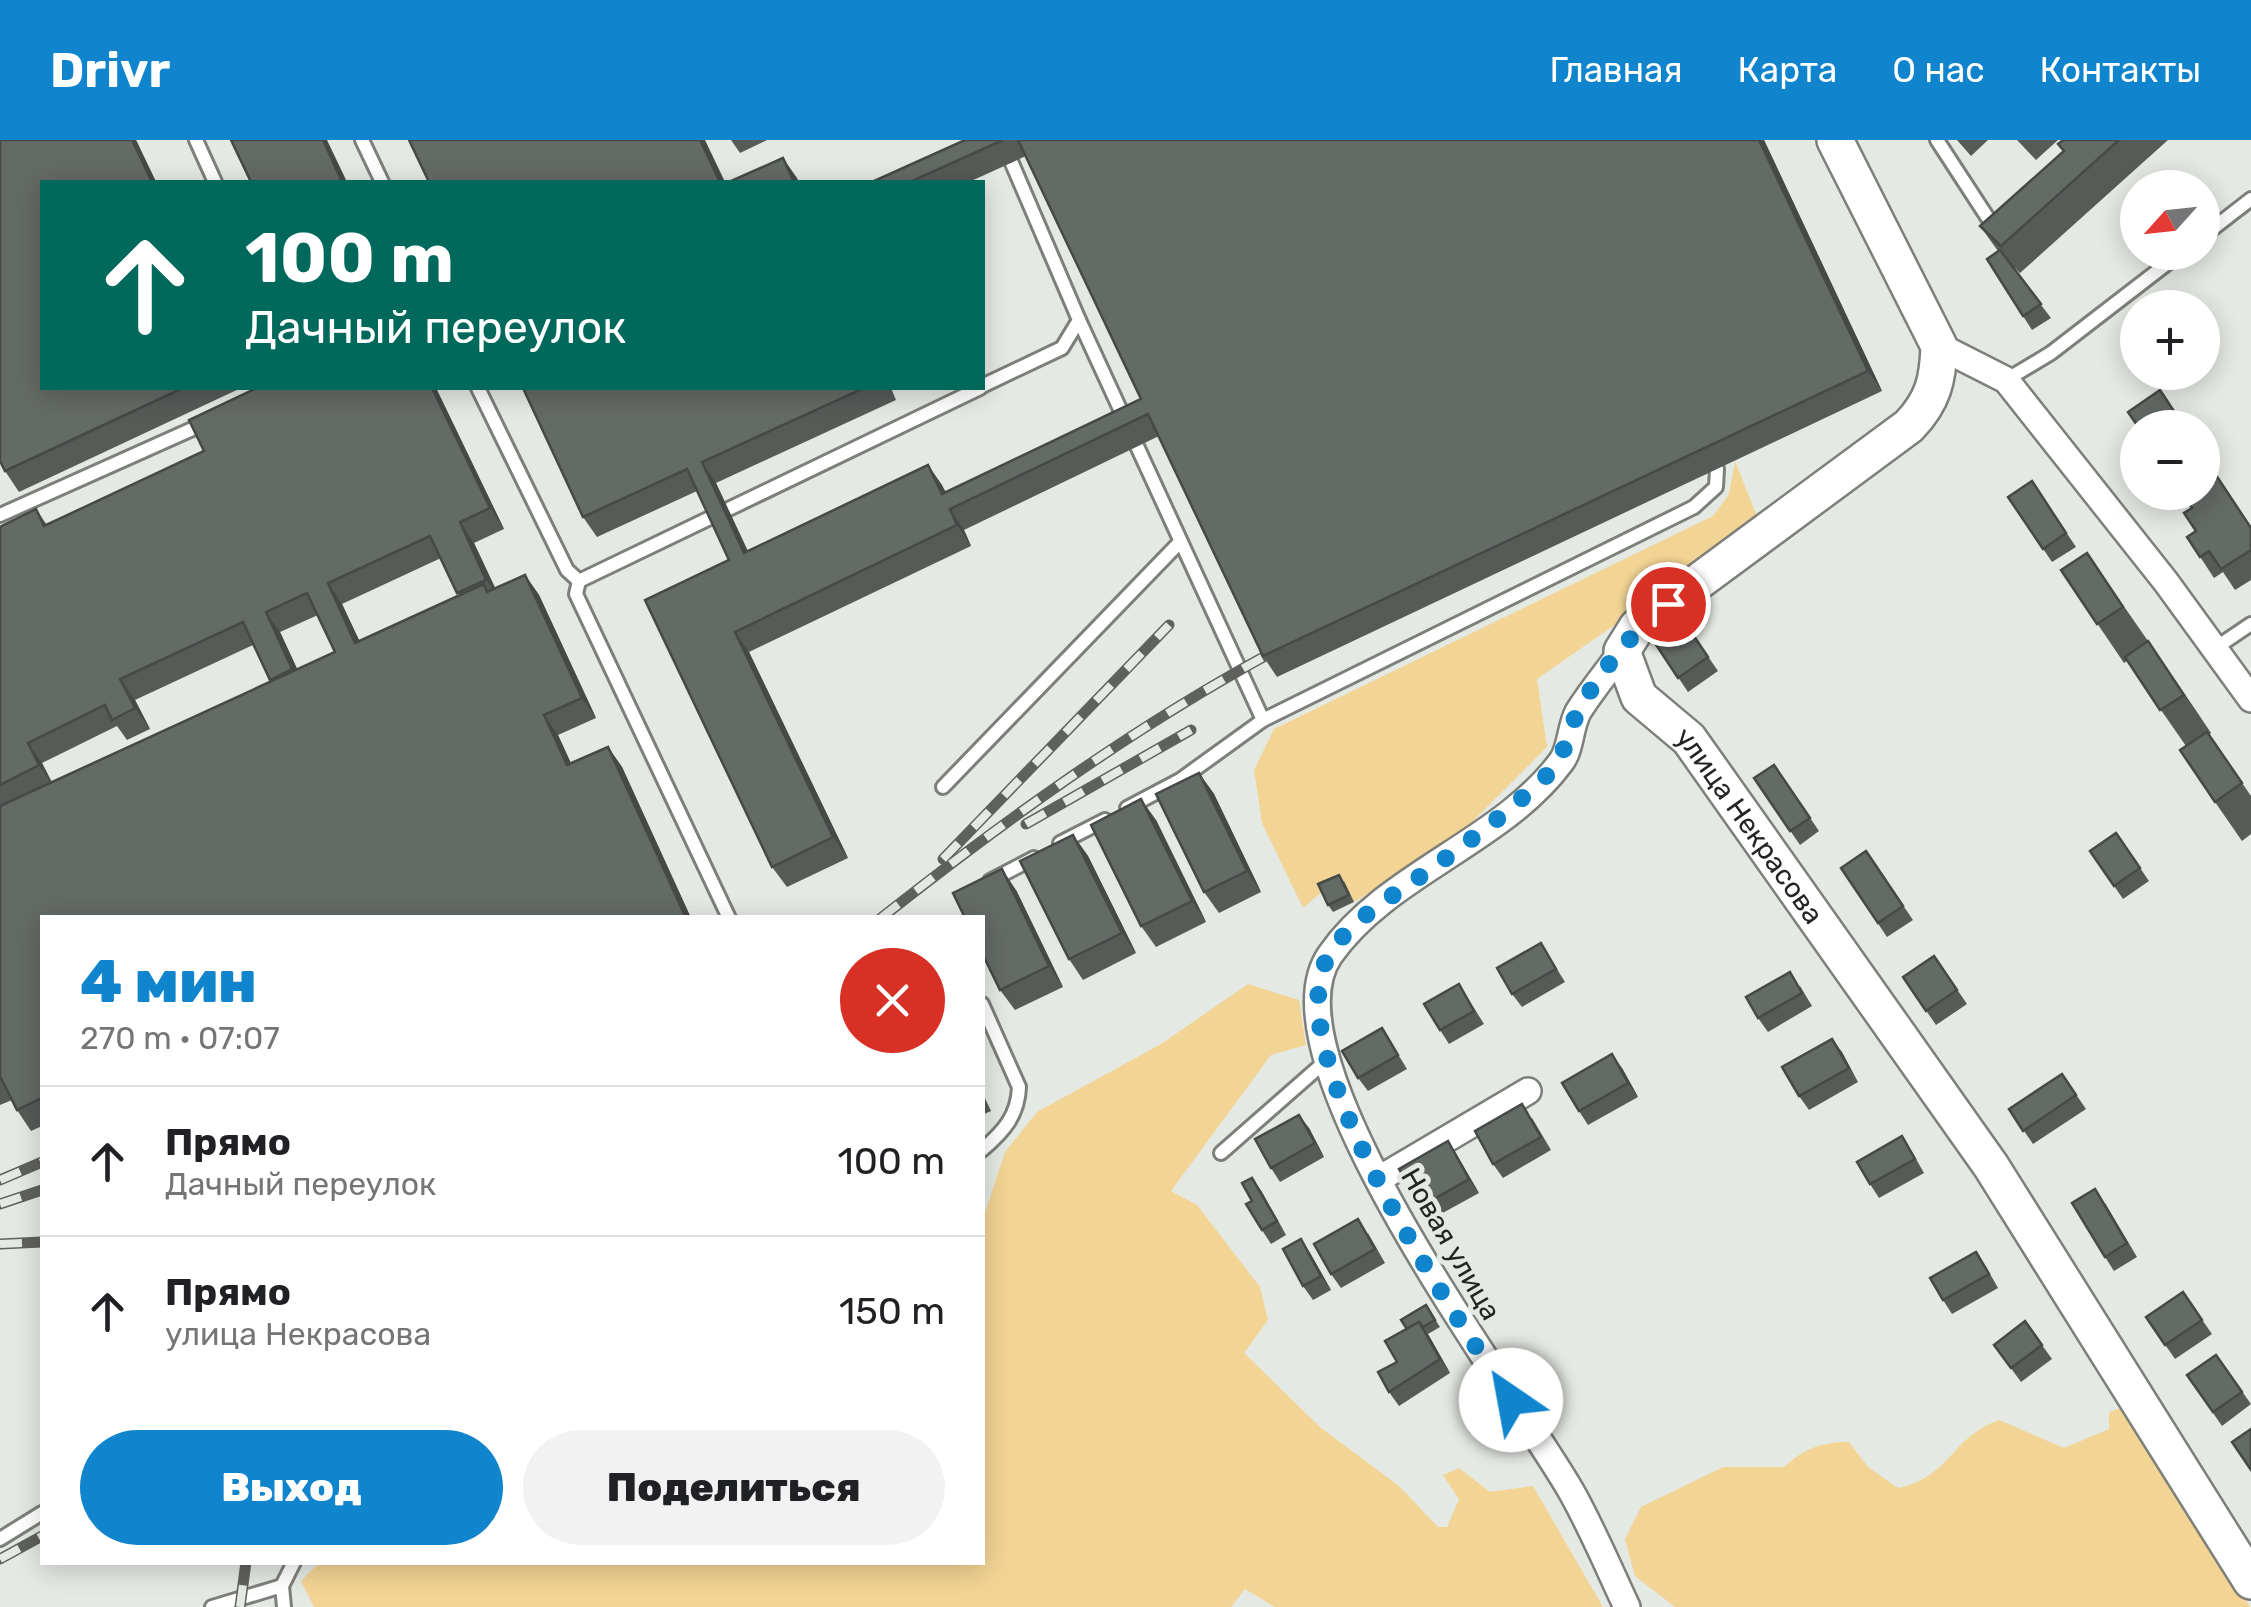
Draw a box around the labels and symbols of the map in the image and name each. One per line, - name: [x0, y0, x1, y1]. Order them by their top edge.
- north arrow: [2120, 170, 2220, 270]
- pin: [1626, 562, 1711, 647]
- street label: улица Некрасова: [1670, 719, 1831, 930]
- street label: Новая улица: [1394, 1162, 1508, 1326]
- position arrow: [1459, 1348, 1563, 1452]

